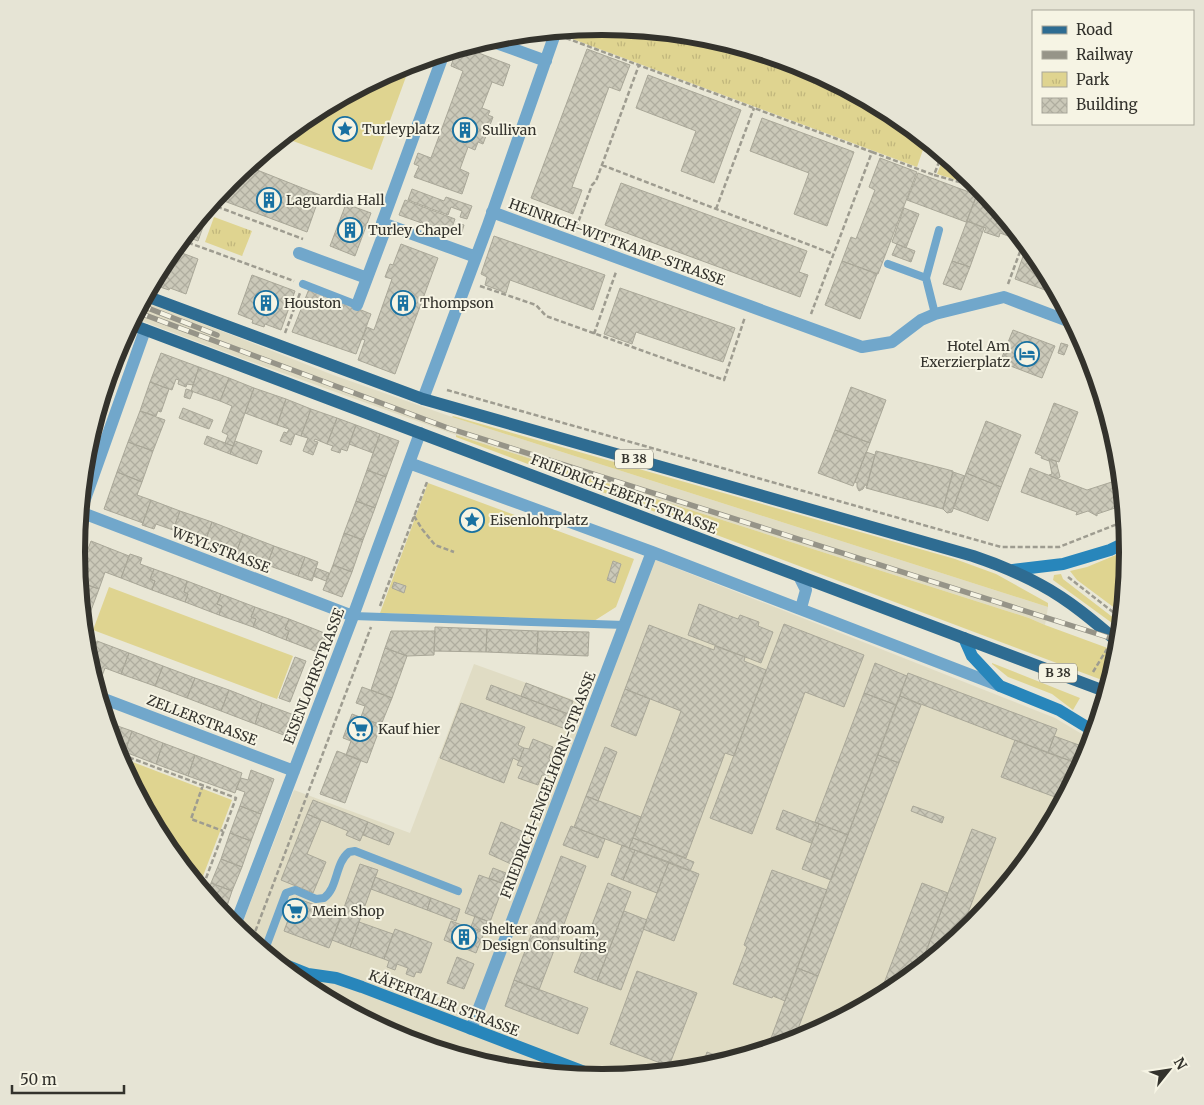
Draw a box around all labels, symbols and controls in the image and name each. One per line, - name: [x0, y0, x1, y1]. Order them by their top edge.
- legend: [1032, 10, 1194, 125]
- text: Road: [1076, 20, 1112, 39]
- text: Railway: [1076, 45, 1133, 64]
- text: Park: [1076, 70, 1110, 89]
- text: Building: [1076, 95, 1138, 114]
- place icon: Turleyplatz: [332, 116, 358, 142]
- building icon: Sullivan: [452, 117, 478, 143]
- place label: Turleyplatz: [362, 120, 440, 138]
- place label: Sullivan: [482, 121, 537, 139]
- building icon: Laguardia Hall: [256, 187, 282, 213]
- place label: Laguardia Hall: [286, 191, 385, 209]
- street label: HEINRICH-WITTKAMP-STRASSE: [506, 194, 728, 290]
- building icon: Turley Chapel: [337, 217, 363, 243]
- place label: Turley Chapel: [368, 221, 462, 239]
- building icon: Houston: [253, 290, 279, 316]
- building icon: Thompson: [390, 290, 416, 316]
- place label: Houston: [284, 294, 341, 312]
- place label: Thompson: [420, 294, 494, 312]
- place label: Hotel Am Exerzierplatz: [920, 337, 1010, 371]
- hotel icon: Hotel Am Exerzierplatz: [1014, 341, 1040, 367]
- road number: B 38: [615, 449, 653, 468]
- street label: FRIEDRICH-EBERT-STRASSE: [528, 450, 720, 538]
- place icon: Eisenlohrplatz: [459, 507, 485, 533]
- place label: Eisenlohrplatz: [490, 511, 588, 529]
- street label: WEYLSTRASSE: [168, 523, 273, 577]
- street label: EISENLOHRSTRASSE: [280, 605, 348, 747]
- road number: B 38: [1039, 664, 1077, 682]
- street label: FRIEDRICH-ENGELHORN-STRASSE: [496, 669, 600, 901]
- street label: ZELLERSTRASSE: [144, 691, 260, 749]
- supermarket icon: Kauf hier: [347, 716, 373, 742]
- place label: Kauf hier: [378, 720, 440, 738]
- supermarket icon: Mein Shop: [282, 898, 308, 924]
- place label: Mein Shop: [312, 902, 385, 920]
- place label: shelter and roam, Design Consulting: [482, 920, 607, 954]
- building icon: shelter and roam, Design Consulting: [451, 924, 477, 950]
- street label: KÄFERTALER STRASSE: [366, 966, 522, 1040]
- north arrow: [1144, 1045, 1194, 1095]
- text: N: [1170, 1054, 1191, 1073]
- scale bar: [12, 1062, 125, 1094]
- text: 50 m: [20, 1070, 57, 1089]

